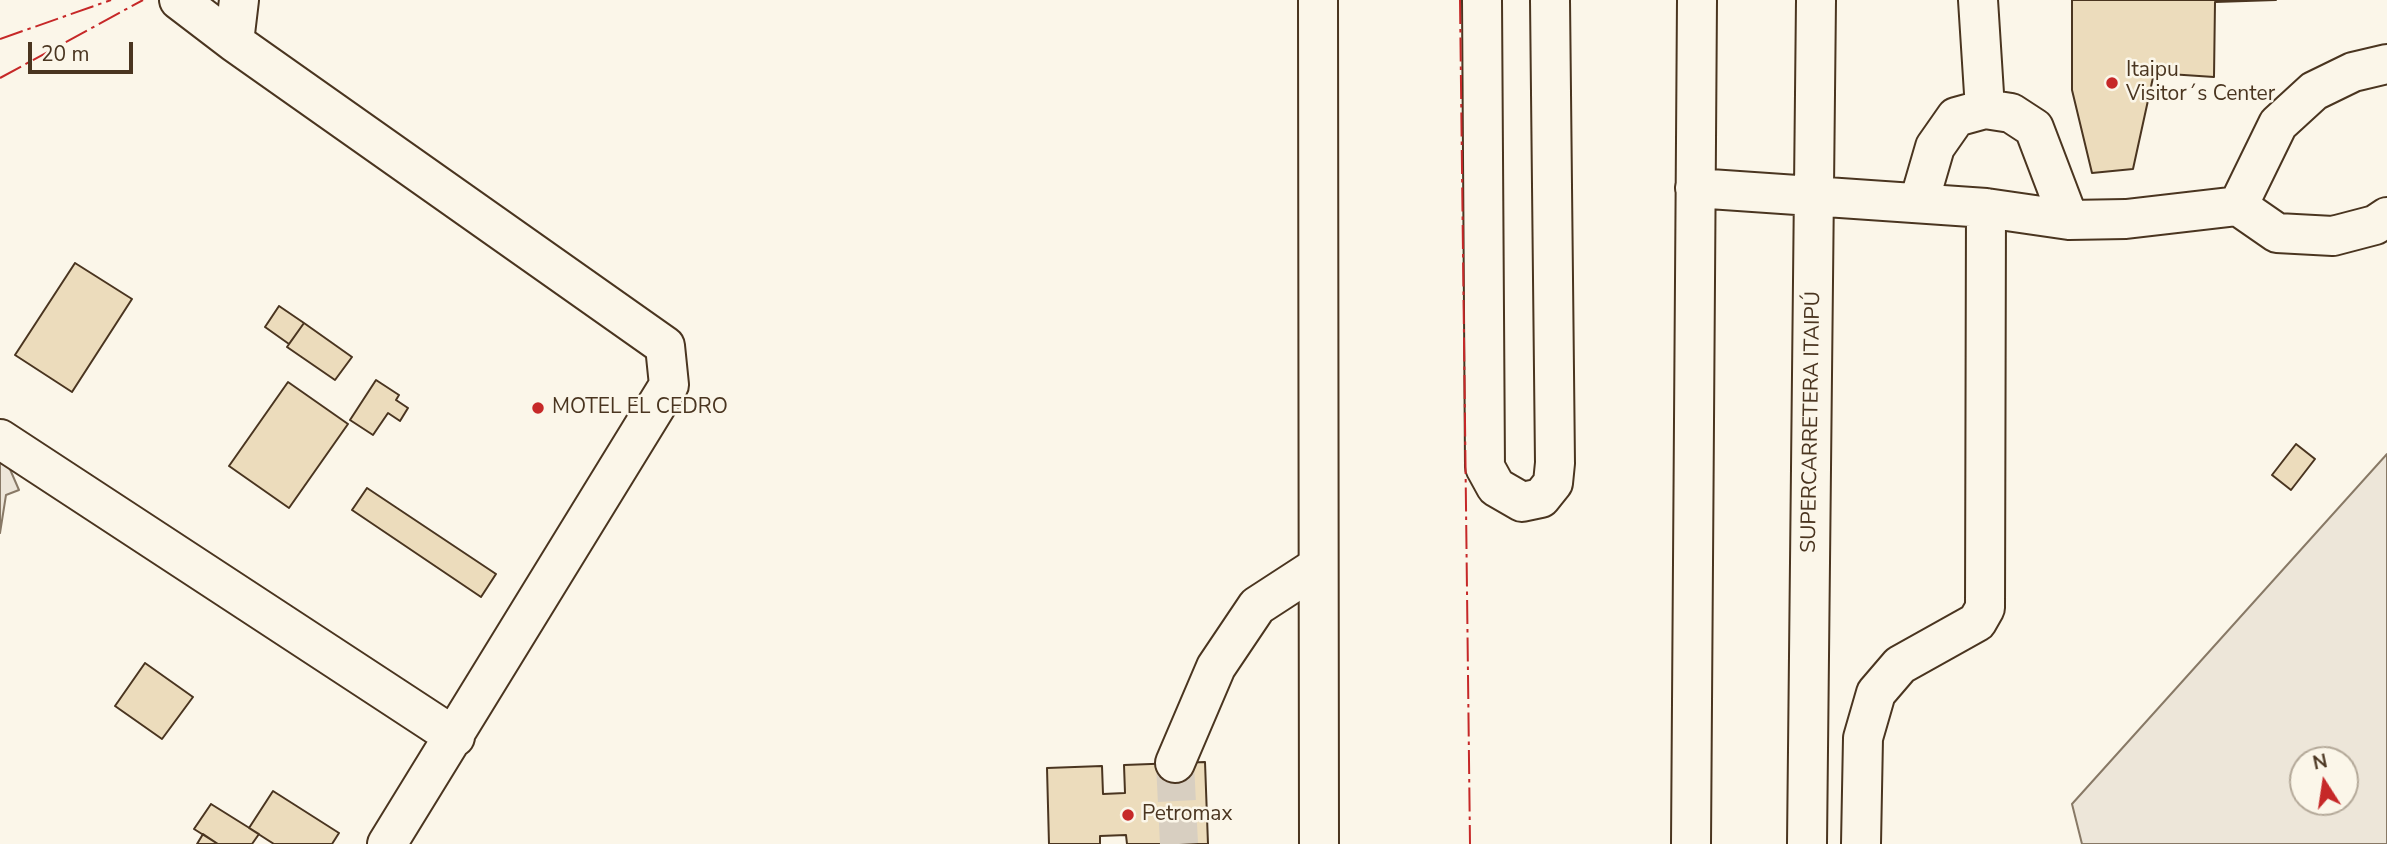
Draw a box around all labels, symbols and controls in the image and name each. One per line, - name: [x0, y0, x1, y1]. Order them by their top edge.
- scale bar: [32, 28, 136, 72]
- text: 20 m: [41, 40, 90, 68]
- place label: Itaipu Visitor´s Center: [2126, 58, 2275, 108]
- marker: Itaipu Visitor´s Center: [2104, 75, 2120, 91]
- street label: SUPERCARRETERA ITAIPÚ: [1797, 291, 1827, 553]
- place label: MOTEL EL CEDRO: [552, 395, 728, 421]
- marker: MOTEL EL CEDRO: [530, 400, 546, 416]
- north arrow: [2289, 746, 2359, 816]
- text: N: [2310, 748, 2330, 777]
- place label: Petromax: [1142, 802, 1233, 828]
- marker: Petromax: [1120, 807, 1136, 823]

